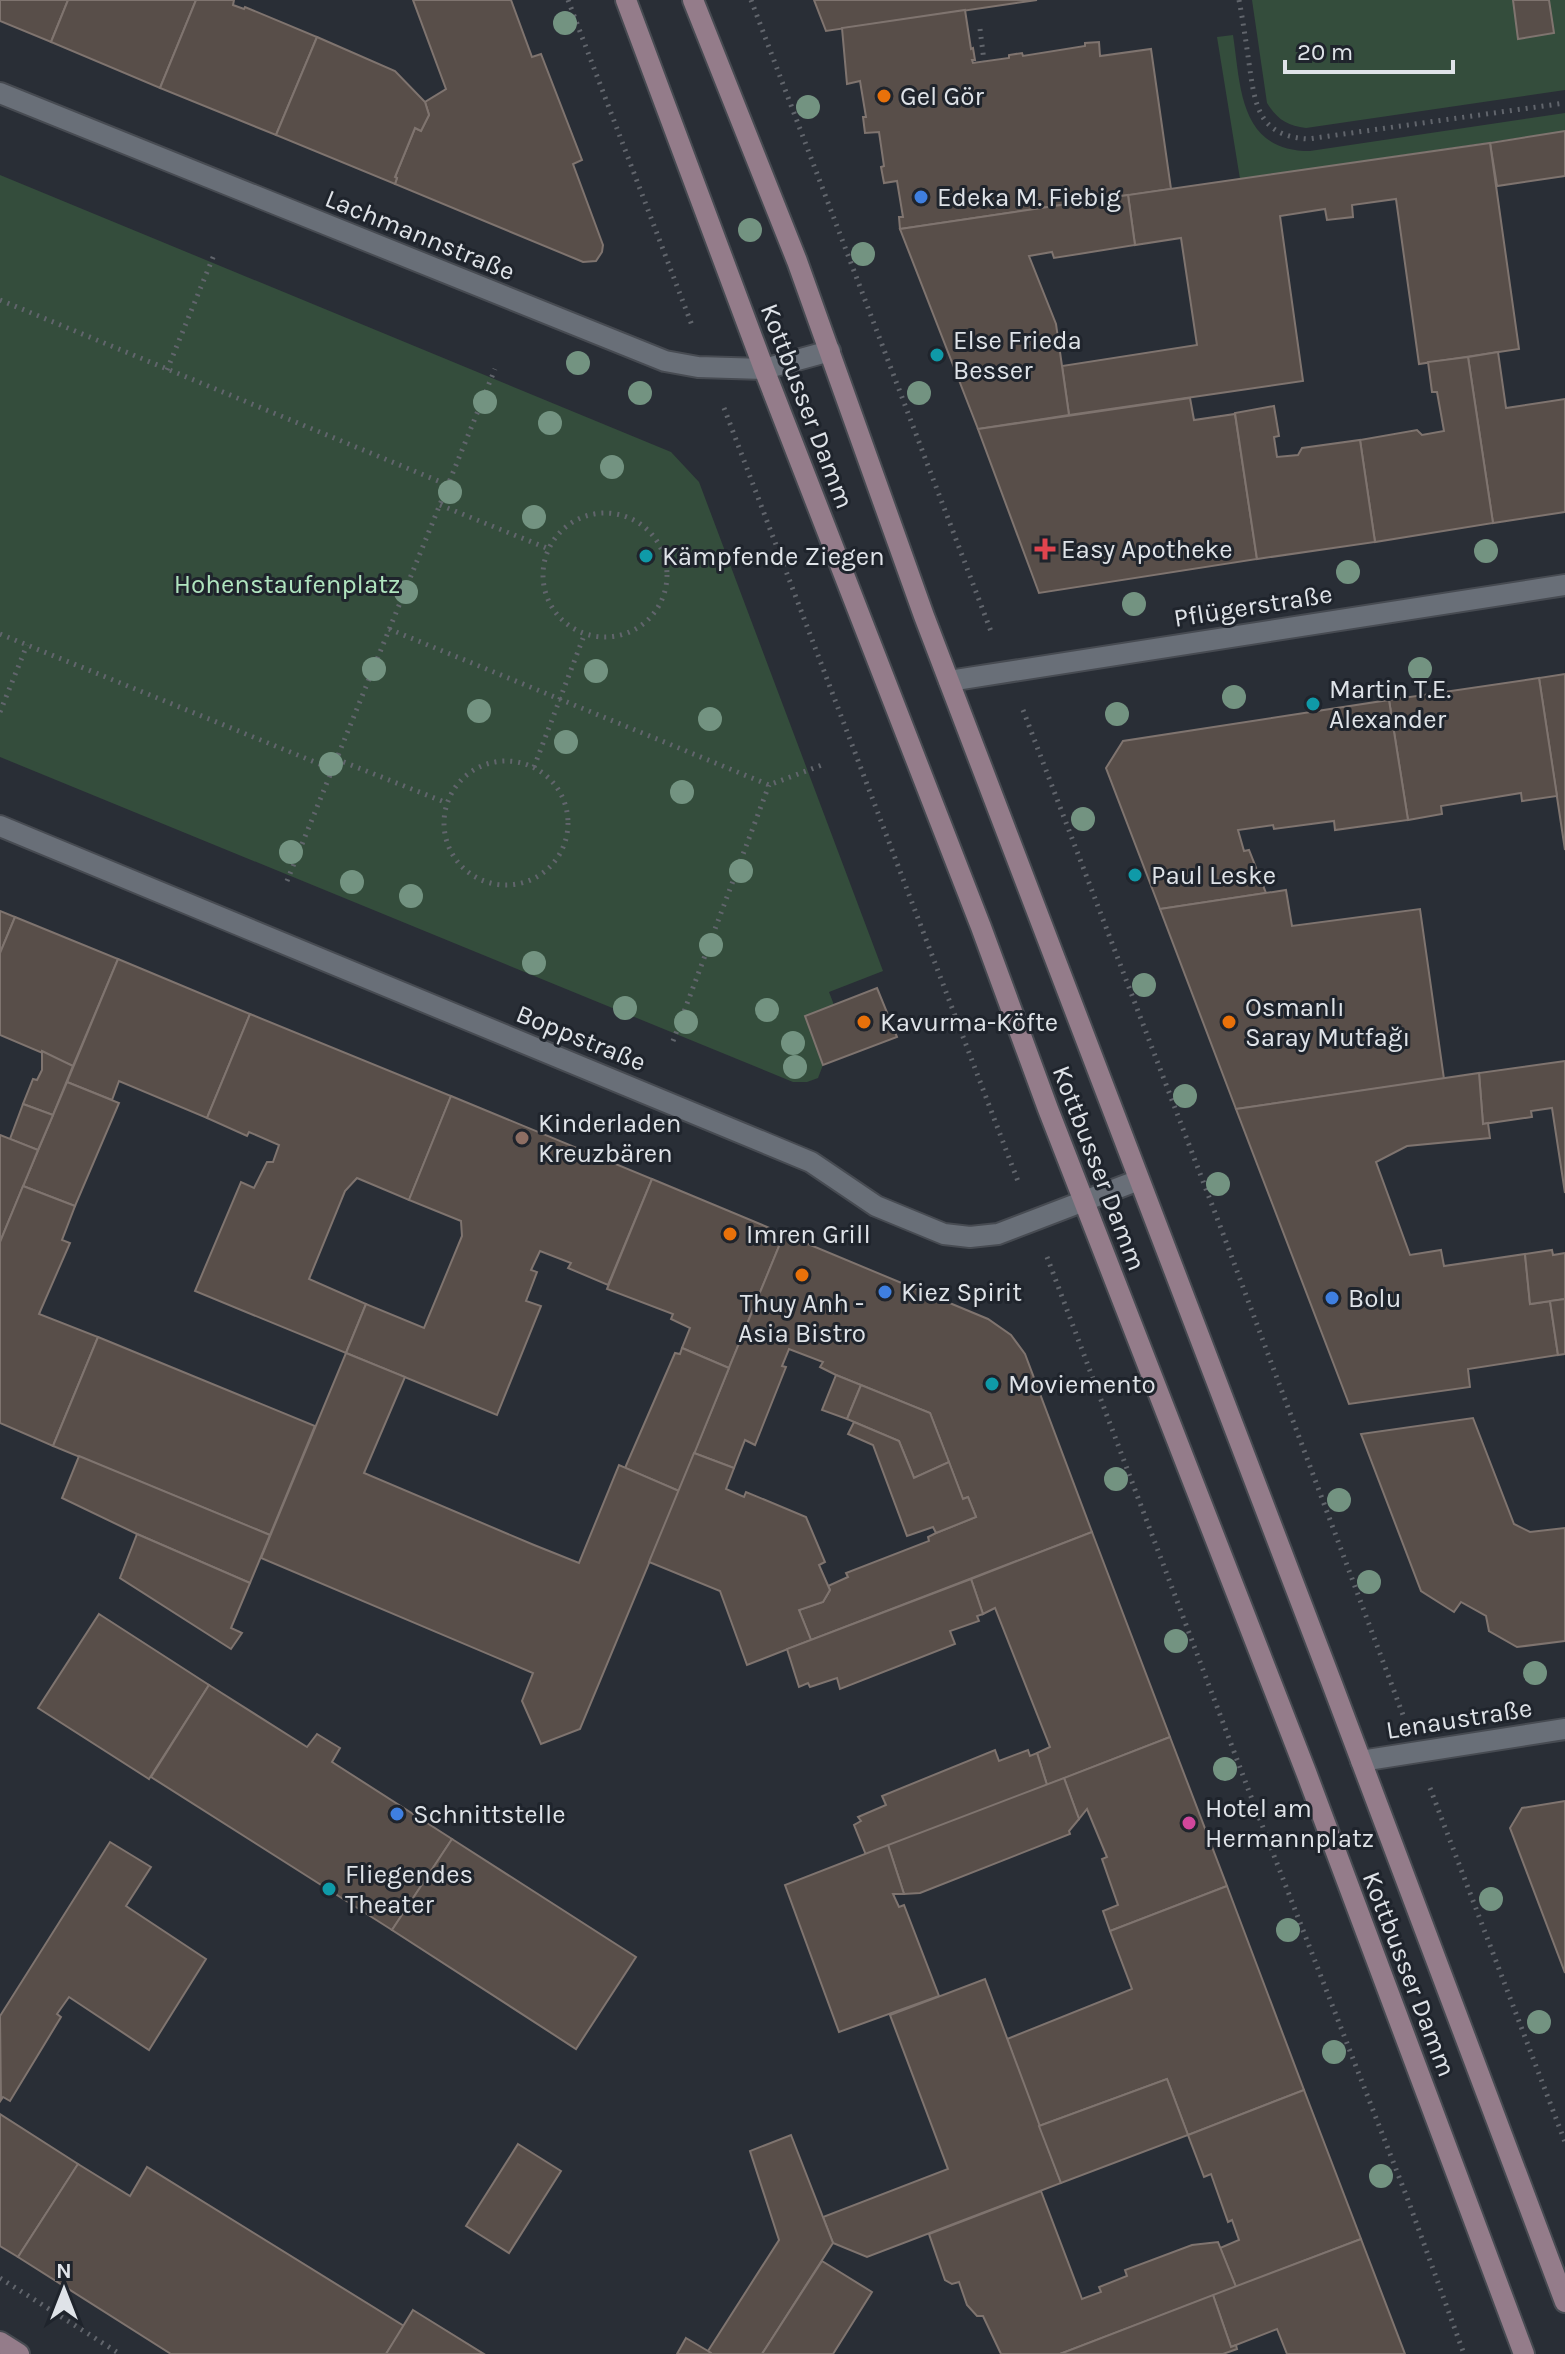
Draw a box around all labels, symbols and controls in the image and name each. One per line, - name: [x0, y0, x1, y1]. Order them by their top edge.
- scale bar: [1285, 24, 1453, 74]
- text: 20 m: [1297, 38, 1353, 66]
- place label: Gel Gör: [900, 81, 985, 112]
- marker: Gel Gör: [875, 87, 893, 105]
- place label: Edeka M. Fiebig: [937, 182, 1121, 213]
- street label: Lachmannstraße: [321, 183, 519, 287]
- marker: Edeka M. Fiebig: [912, 188, 930, 206]
- street label: Kottbusser Damm: [754, 299, 860, 513]
- place label: Else Frieda Besser: [953, 325, 1082, 386]
- marker: Else Frieda Besser: [928, 346, 946, 364]
- place label: Easy Apotheke: [1061, 534, 1233, 565]
- marker: Easy Apotheke: [1036, 540, 1054, 558]
- place label: Kämpfende Ziegen: [662, 541, 885, 572]
- marker: Kämpfende Ziegen: [637, 547, 655, 565]
- park label: Hohenstaufenplatz: [174, 569, 400, 600]
- street label: Pflügerstraße: [1171, 578, 1335, 634]
- place label: Martin T.E. Alexander: [1329, 674, 1451, 735]
- marker: Martin T.E. Alexander: [1304, 695, 1322, 713]
- place label: Paul Leske: [1151, 860, 1276, 891]
- marker: Paul Leske: [1126, 866, 1144, 884]
- place label: Osmanlı Saray Mutfağı: [1245, 992, 1410, 1053]
- street label: Boppstraße: [512, 998, 650, 1078]
- place label: Kavurma-Köfte: [880, 1007, 1058, 1038]
- marker: Kavurma-Köfte: [855, 1013, 873, 1031]
- marker: Osmanlı Saray Mutfağı: [1220, 1013, 1238, 1031]
- street label: Kottbusser Damm: [1046, 1061, 1152, 1275]
- place label: Kinderladen Kreuzbären: [538, 1108, 681, 1169]
- marker: Kinderladen Kreuzbären: [513, 1129, 531, 1147]
- place label: Imren Grill: [746, 1219, 871, 1250]
- marker: Imren Grill: [721, 1225, 739, 1243]
- marker: Thuy Anh - Asia Bistro: [793, 1266, 811, 1284]
- place label: Kiez Spirit: [901, 1277, 1022, 1308]
- marker: Kiez Spirit: [876, 1283, 894, 1301]
- place label: Bolu: [1348, 1283, 1401, 1314]
- place label: Thuy Anh - Asia Bistro: [738, 1288, 866, 1349]
- marker: Bolu: [1323, 1289, 1341, 1307]
- place label: Moviemento: [1008, 1369, 1156, 1400]
- marker: Moviemento: [983, 1375, 1001, 1393]
- street label: Lenaustraße: [1384, 1692, 1534, 1746]
- place label: Hotel am Hermannplatz: [1205, 1793, 1374, 1854]
- place label: Schnittstelle: [413, 1799, 566, 1830]
- marker: Schnittstelle: [388, 1805, 406, 1823]
- marker: Hotel am Hermannplatz: [1180, 1814, 1198, 1832]
- place label: Fliegendes Theater: [345, 1859, 473, 1920]
- street label: Kottbusser Damm: [1356, 1867, 1462, 2081]
- marker: Fliegendes Theater: [320, 1880, 338, 1898]
- north arrow: [24, 2250, 104, 2330]
- text: N: [56, 2258, 72, 2284]

